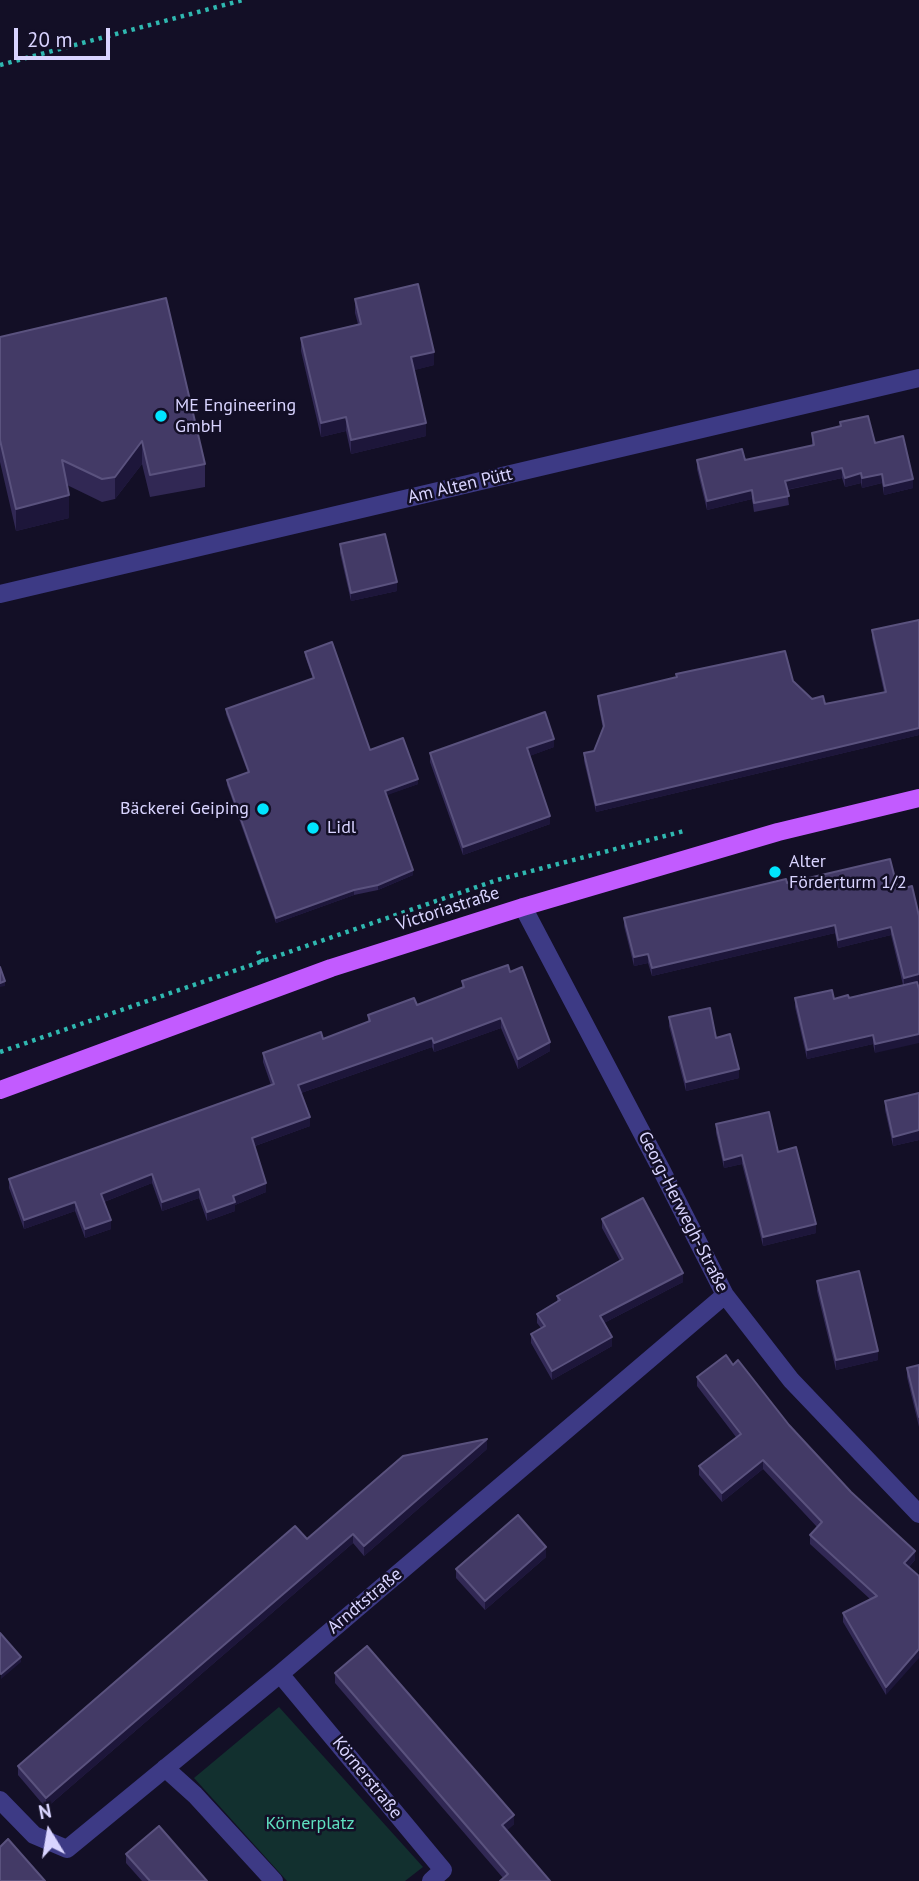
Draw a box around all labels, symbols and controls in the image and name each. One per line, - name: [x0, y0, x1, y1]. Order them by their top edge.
- scale bar: [18, 14, 114, 58]
- text: 20 m: [27, 26, 73, 53]
- place label: ME Engineering GmbH: [175, 395, 296, 438]
- marker: ME Engineering GmbH: [153, 408, 169, 424]
- street label: Am Alten Pütt: [406, 463, 514, 509]
- place label: Bäckerei Geiping: [120, 798, 249, 820]
- marker: Bäckerei Geiping: [255, 801, 271, 817]
- place label: Lidl: [327, 817, 356, 839]
- marker: Lidl: [305, 820, 321, 836]
- place label: Alter Förderturm 1/2: [789, 851, 907, 894]
- marker: Alter Förderturm 1/2: [767, 864, 783, 880]
- street label: Victoriastraße: [394, 882, 502, 936]
- street label: Georg-Herwegh-Straße: [633, 1128, 733, 1296]
- street label: Arndtstraße: [323, 1564, 407, 1638]
- street label: Körnerstraße: [327, 1733, 407, 1823]
- north arrow: [14, 1797, 84, 1867]
- text: N: [37, 1798, 53, 1824]
- park label: Körnerplatz: [265, 1813, 355, 1835]

